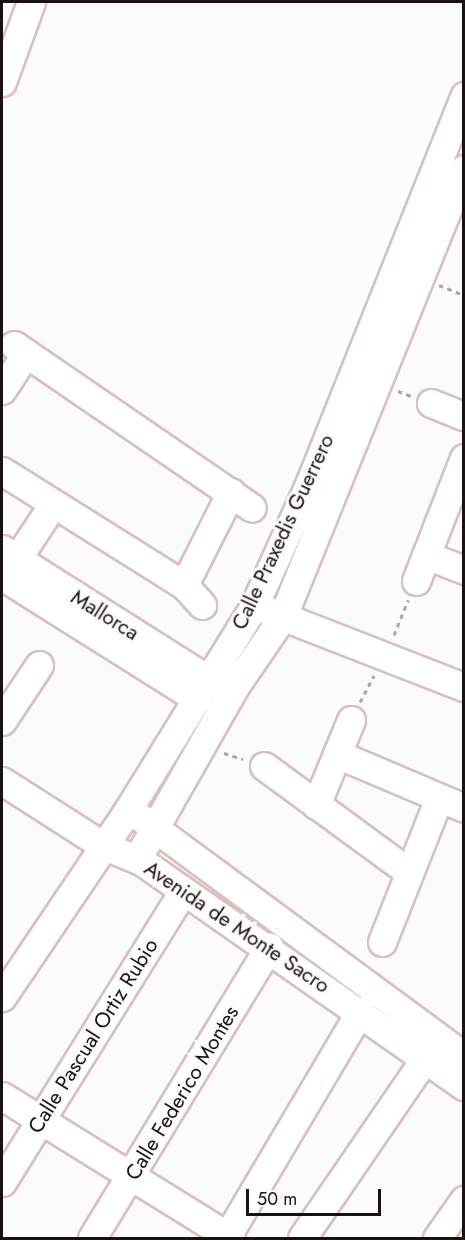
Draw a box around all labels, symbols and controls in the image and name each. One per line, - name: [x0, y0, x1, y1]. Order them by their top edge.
- street label: Calle Praxedis Guerrero: [227, 430, 339, 634]
- street label: Mallorca: [66, 584, 144, 646]
- street label: Avenida de Monte Sacro: [140, 856, 334, 998]
- street label: Calle Pascual Ortiz Rubio: [23, 934, 163, 1138]
- street label: Calle Federico Montes: [120, 1001, 244, 1185]
- scale bar: [249, 1177, 384, 1215]
- text: 50 m: [257, 1186, 297, 1212]

